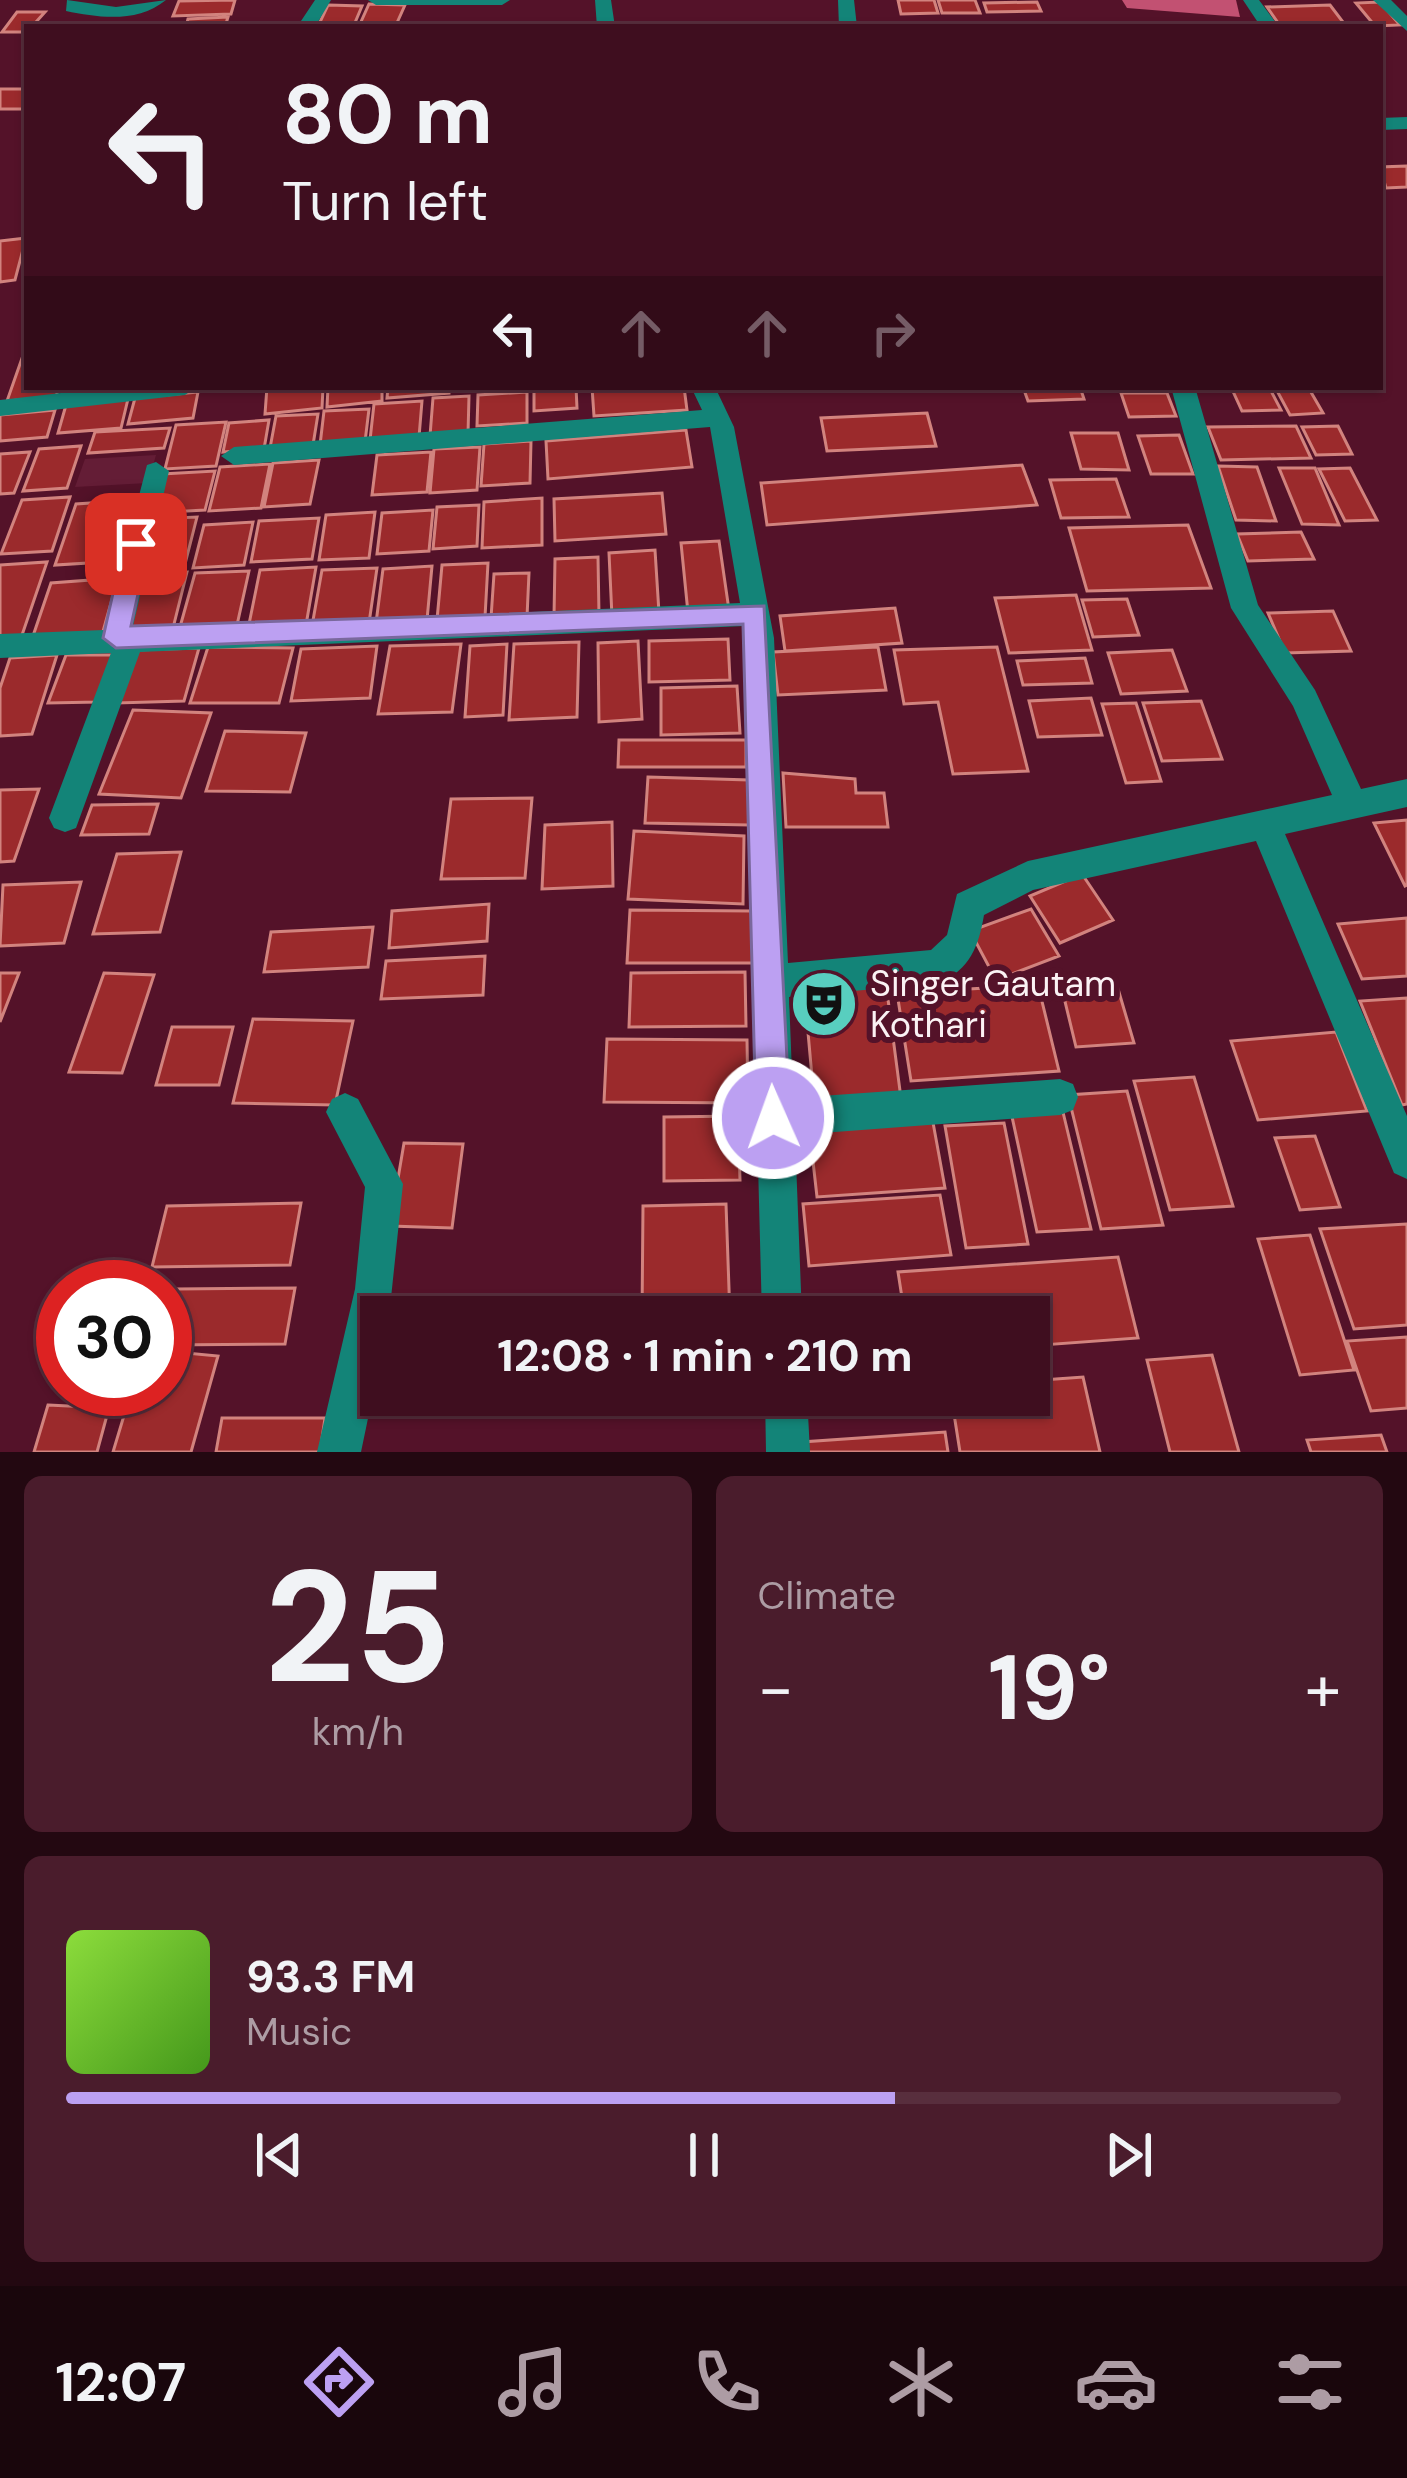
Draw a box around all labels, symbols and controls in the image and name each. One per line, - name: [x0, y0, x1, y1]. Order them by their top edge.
- text: 80 m: [282, 60, 493, 169]
- icon: left: [84, 72, 240, 228]
- text: Turn left: [282, 166, 488, 237]
- icon: left: [482, 300, 548, 366]
- icon: ahead: [608, 300, 674, 366]
- icon: ahead: [734, 300, 800, 366]
- icon: right: [860, 300, 926, 366]
- pin: [85, 493, 187, 595]
- icon: arrive: [103, 511, 169, 577]
- place label: Singer Gautam Kothari: [870, 960, 1116, 1048]
- theatre icon: Singer Gautam Kothari: [789, 969, 859, 1039]
- position arrow: [710, 1055, 836, 1181]
- speed limit sign: 30: [36, 1260, 192, 1416]
- text: 12:08 · 1 min · 210 m: [497, 1326, 913, 1385]
- text: 25: [264, 1526, 451, 1729]
- text: Climate: [758, 1570, 896, 1621]
- text: 19°: [988, 1630, 1111, 1747]
- text: −: [758, 1646, 794, 1731]
- text: +: [1305, 1646, 1341, 1731]
- text: km/h: [312, 1706, 404, 1757]
- text: 93.3 FM: [246, 1947, 415, 2006]
- text: Music: [246, 2006, 352, 2057]
- icon: previous: [246, 2122, 312, 2188]
- icon: pause: [671, 2122, 737, 2188]
- icon: next: [1096, 2122, 1162, 2188]
- icon: directions: [297, 2340, 381, 2424]
- icon: music: [491, 2340, 575, 2424]
- icon: phone: [685, 2340, 769, 2424]
- icon: climate: [879, 2340, 963, 2424]
- icon: car: [1074, 2340, 1158, 2424]
- icon: filters: [1268, 2340, 1352, 2424]
- text: 12:07: [55, 2347, 186, 2418]

